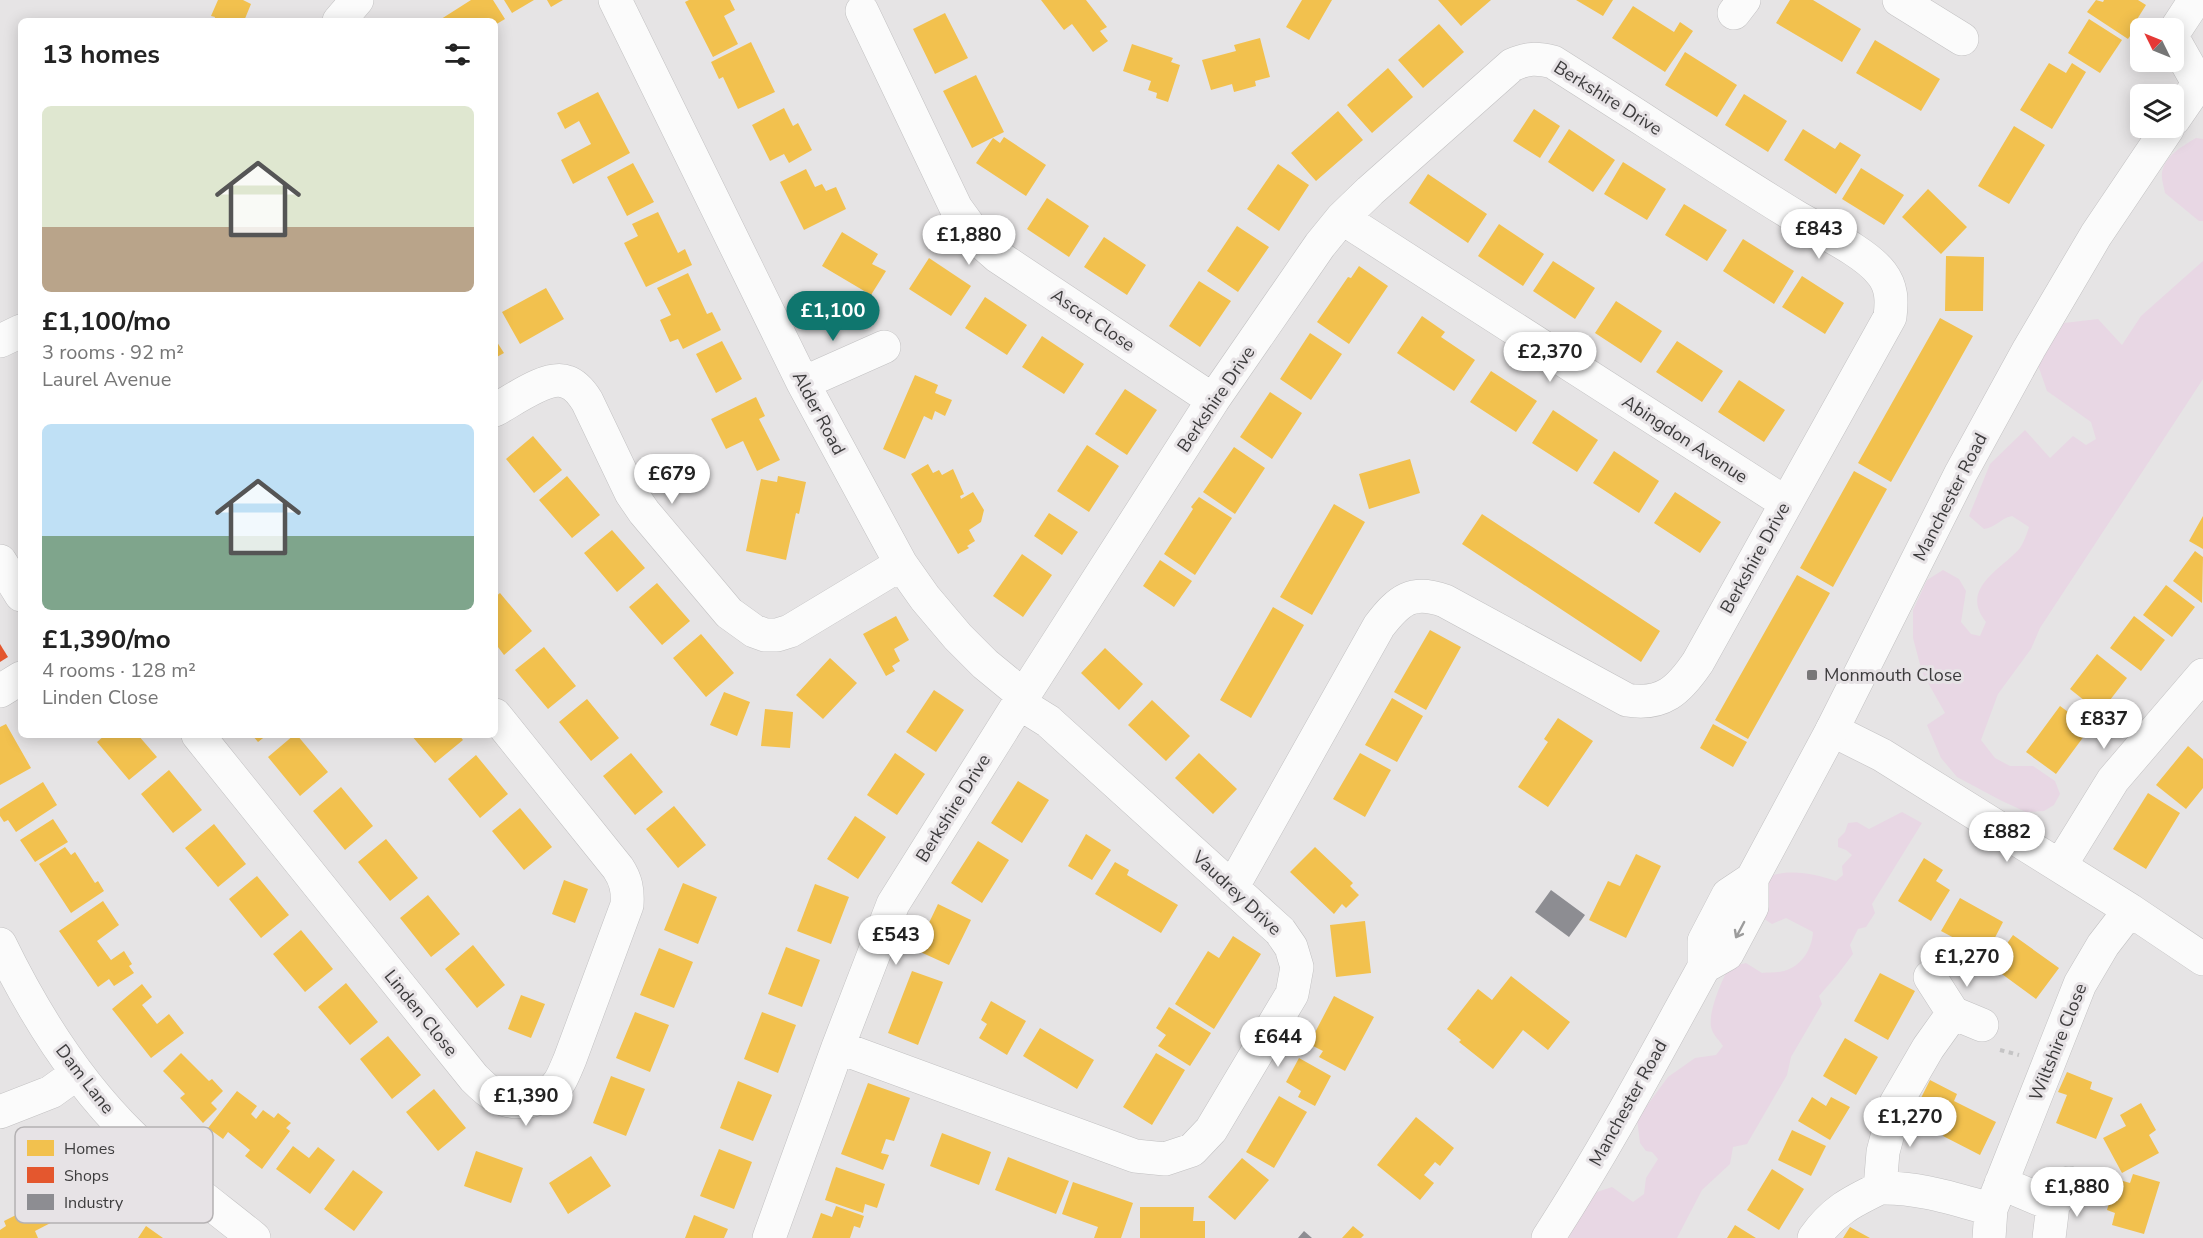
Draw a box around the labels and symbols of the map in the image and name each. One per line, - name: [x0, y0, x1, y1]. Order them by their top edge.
- north arrow: [2130, 18, 2184, 72]
- street label: Berkshire Drive: [1549, 55, 1667, 141]
- pin: £843: [1783, 209, 1855, 260]
- pin: £1,880: [920, 215, 1018, 266]
- street label: Ascot Close: [1046, 283, 1140, 357]
- pin: £1,100: [784, 291, 882, 342]
- pin: £2,370: [1501, 332, 1599, 383]
- street label: Berkshire Drive: [1172, 341, 1260, 457]
- street label: Alder Road: [787, 367, 851, 459]
- street label: Abingdon Avenue: [1618, 389, 1752, 489]
- street label: Manchester Road: [1907, 429, 1993, 565]
- pin: £679: [636, 454, 708, 505]
- street label: Berkshire Drive: [1715, 498, 1795, 618]
- place label: Monmouth Close: [1824, 663, 1962, 687]
- marker: Monmouth Close: [1805, 668, 1819, 682]
- pin: £837: [2068, 699, 2140, 750]
- street label: Berkshire Drive: [910, 749, 996, 867]
- pin: £882: [1971, 812, 2043, 863]
- street label: Vaudrey Drive: [1186, 845, 1287, 941]
- pin: £543: [860, 915, 932, 966]
- one-way arrow: [1734, 920, 1745, 938]
- pin: £1,270: [1918, 937, 2016, 988]
- street label: Linden Close: [379, 965, 463, 1061]
- street label: Wiltshire Close: [2024, 980, 2092, 1104]
- pin: £644: [1242, 1017, 1314, 1068]
- street label: Manchester Road: [1583, 1036, 1673, 1170]
- street label: Dam Lane: [50, 1039, 120, 1119]
- pin: £1,390: [477, 1076, 575, 1127]
- pin: £1,270: [1861, 1097, 1959, 1148]
- legend: [15, 1127, 213, 1223]
- text: Homes: [64, 1138, 115, 1160]
- text: Shops: [64, 1165, 109, 1187]
- pin: £1,880: [2028, 1167, 2126, 1218]
- text: Industry: [64, 1192, 124, 1214]

